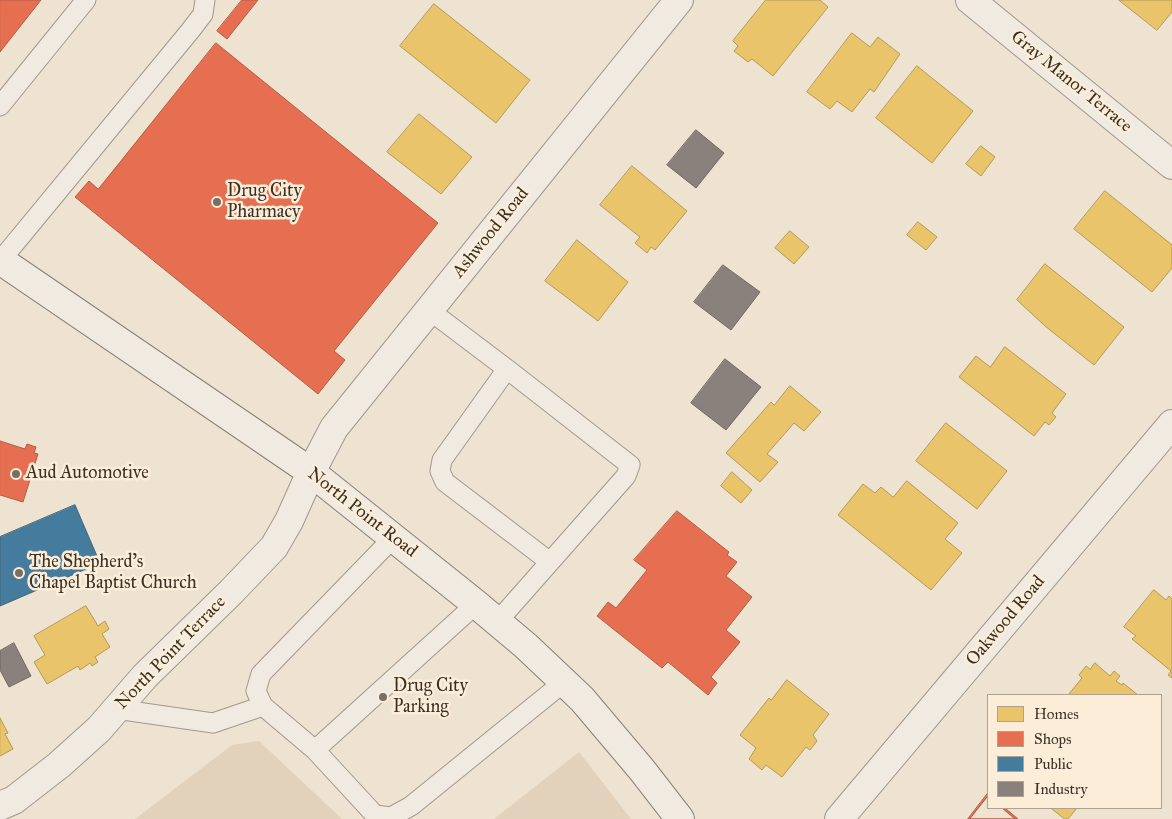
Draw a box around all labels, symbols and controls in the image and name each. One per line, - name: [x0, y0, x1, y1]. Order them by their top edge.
- street label: Gray Manor Terrace: [1006, 26, 1136, 138]
- place label: Drug City Pharmacy: [227, 181, 302, 223]
- street label: Ashwood Road: [448, 184, 534, 282]
- marker: Drug City Pharmacy: [211, 196, 223, 208]
- place label: Aud Automotive: [26, 463, 149, 485]
- street label: North Point Road: [303, 463, 421, 563]
- marker: Aud Automotive: [10, 468, 22, 480]
- place label: The Shepherd’s Chapel Baptist Church: [29, 552, 197, 594]
- marker: The Shepherd’s Chapel Baptist Church: [13, 567, 25, 579]
- street label: Oakwood Road: [962, 572, 1050, 670]
- street label: North Point Terrace: [111, 592, 231, 714]
- place label: Drug City Parking: [393, 676, 468, 719]
- marker: Drug City Parking: [377, 691, 389, 703]
- legend: [987, 694, 1162, 809]
- text: Homes: [1034, 705, 1079, 723]
- text: Shops: [1034, 730, 1072, 748]
- text: Public: [1034, 755, 1072, 773]
- text: Industry: [1034, 780, 1088, 798]

